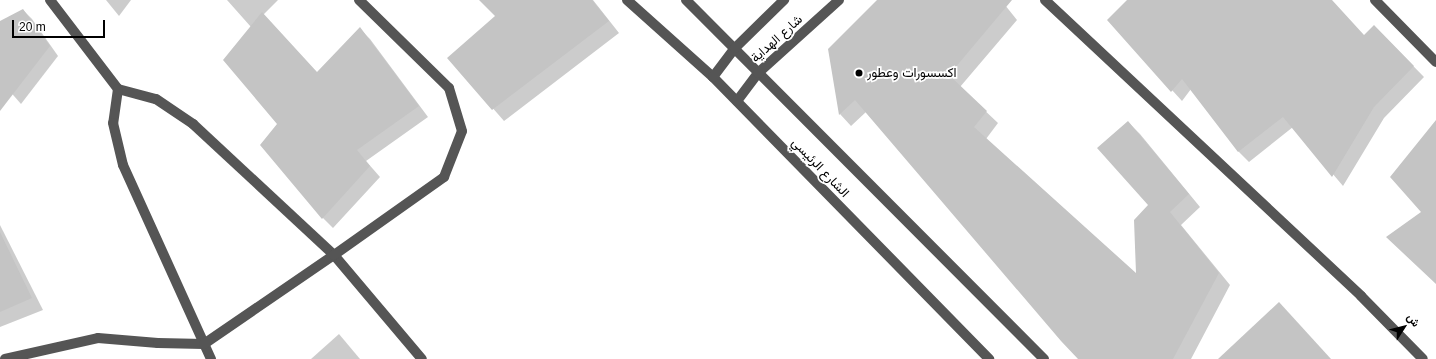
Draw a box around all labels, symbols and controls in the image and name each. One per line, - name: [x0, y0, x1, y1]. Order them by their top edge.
- scale bar: [14, 12, 107, 38]
- street label: شارع الهداية: [748, 12, 806, 66]
- text: 20 m: [19, 20, 46, 34]
- place label: اكسسورات وعطور: [867, 65, 957, 81]
- marker: اكسسورات وعطور: [854, 68, 864, 78]
- street label: الشارع الرئيسي: [788, 135, 852, 201]
- north arrow: [1384, 307, 1424, 347]
- text: ش: [1405, 311, 1422, 329]

